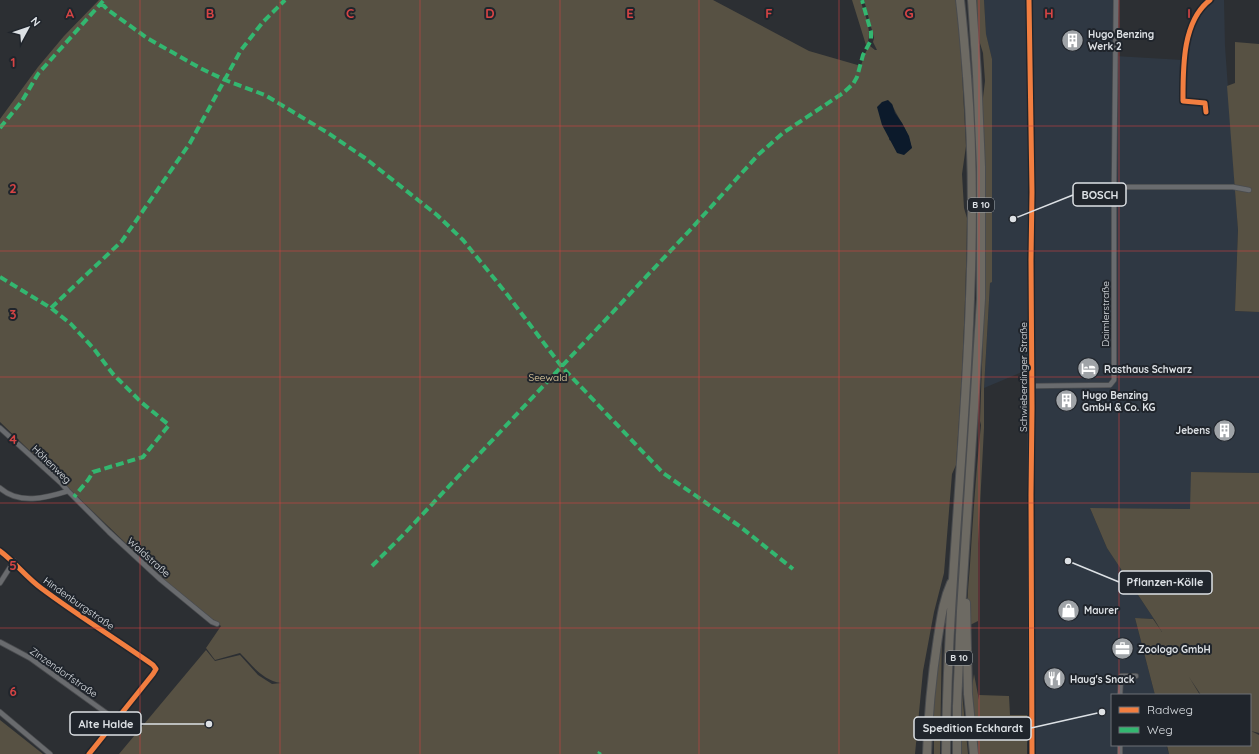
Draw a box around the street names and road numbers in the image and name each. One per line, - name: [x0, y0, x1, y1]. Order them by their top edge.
- road number: B 10: [968, 198, 994, 212]
- street label: Daimlerstraße: [1099, 281, 1112, 347]
- street label: Schwieberdinger Straße: [1017, 322, 1030, 432]
- street label: Höhenweg: [29, 442, 74, 486]
- street label: Waldstraße: [124, 535, 173, 580]
- street label: Hindenburgstraße: [41, 574, 117, 633]
- street label: Zinzendorfstraße: [27, 644, 100, 701]
- road number: B 10: [946, 651, 972, 665]

